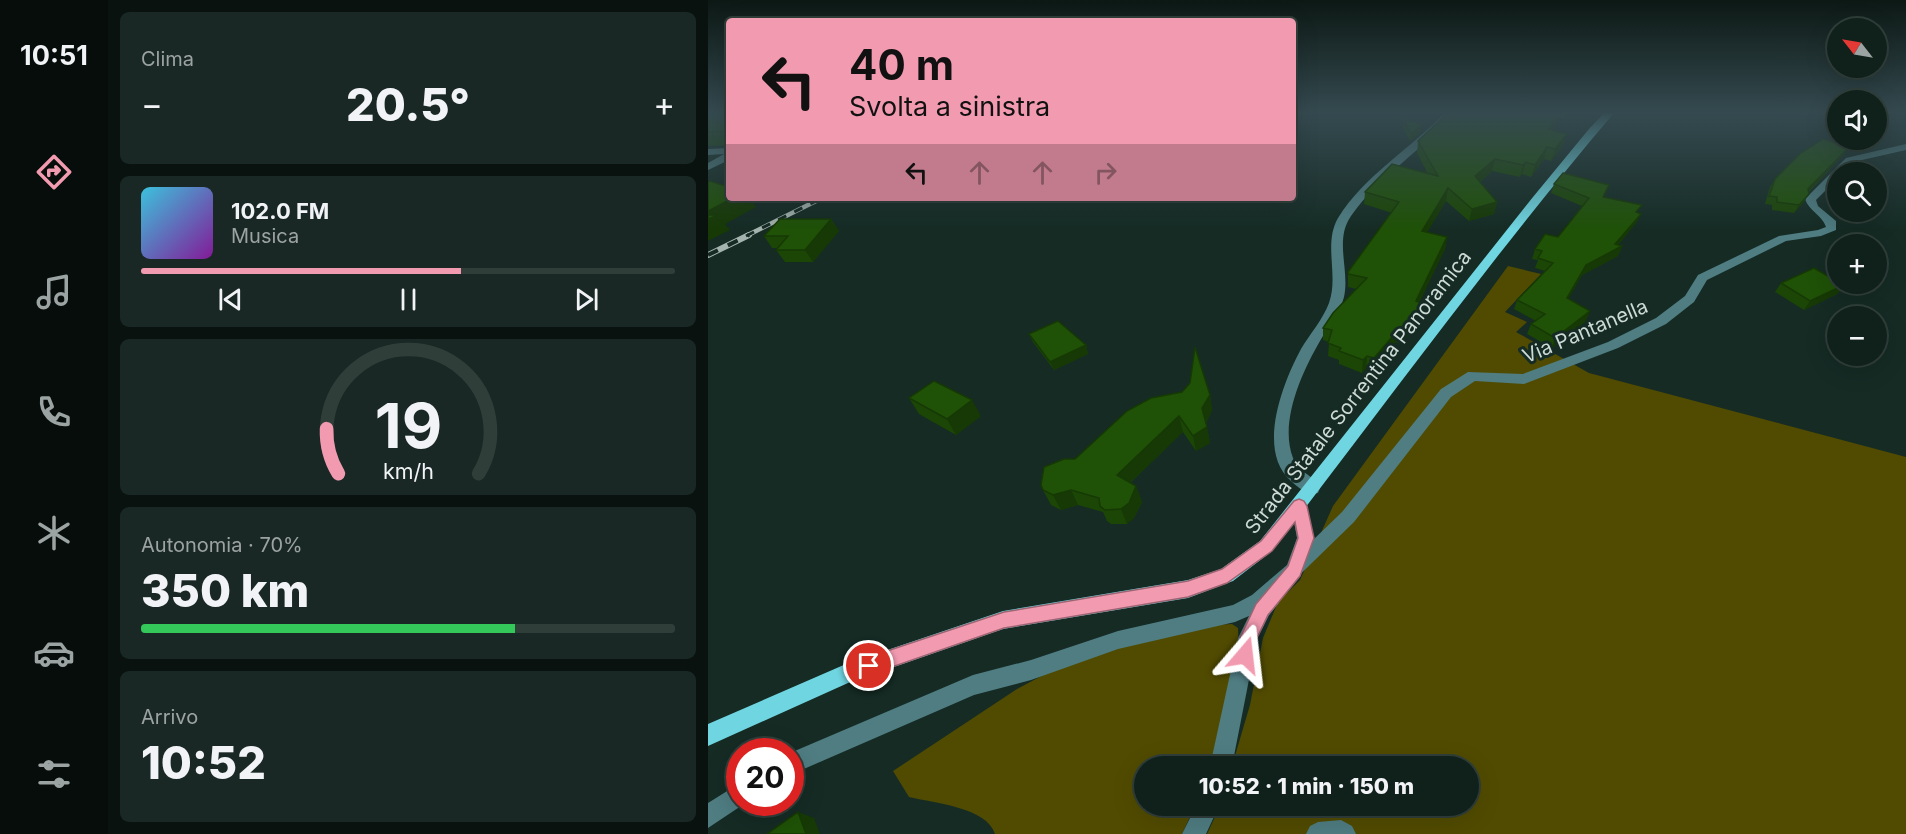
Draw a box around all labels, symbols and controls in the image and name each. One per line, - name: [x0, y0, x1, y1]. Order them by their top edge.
- north arrow: [1827, 18, 1887, 78]
- map controls: [1827, 18, 1887, 366]
- text: 10:51: [20, 39, 88, 72]
- text: 40 m: [849, 39, 954, 90]
- icon: left: [750, 42, 828, 120]
- text: Clima: [141, 47, 194, 71]
- text: 20.5°: [346, 77, 470, 132]
- text: −: [141, 84, 163, 124]
- text: +: [653, 84, 675, 124]
- text: Svolta a sinistra: [849, 90, 1050, 123]
- button: sound: [1827, 90, 1887, 150]
- icon: directions: [33, 151, 75, 193]
- icon: left: [900, 156, 933, 189]
- icon: ahead: [963, 156, 996, 189]
- icon: ahead: [1026, 156, 1059, 189]
- icon: right: [1089, 156, 1122, 189]
- button: search: [1827, 162, 1887, 222]
- text: 102.0 FM: [231, 198, 329, 224]
- text: Musica: [231, 224, 299, 248]
- button: +: [1827, 234, 1887, 294]
- street label: Strada Statale Sorrentina Panoramica: [1240, 245, 1476, 539]
- icon: music: [33, 271, 75, 313]
- icon: previous: [214, 283, 247, 316]
- icon: pause: [392, 283, 425, 316]
- icon: next: [570, 283, 603, 316]
- street label: Via Pantanella: [1519, 294, 1651, 368]
- button: −: [1827, 306, 1887, 366]
- text: 19: [374, 388, 442, 463]
- icon: phone: [33, 391, 75, 433]
- text: km/h: [383, 458, 433, 484]
- icon: climate: [33, 512, 75, 554]
- text: Autonomia · 70%: [141, 533, 303, 557]
- text: 350 km: [141, 563, 309, 618]
- position arrow: [1213, 623, 1277, 687]
- icon: car: [33, 632, 75, 674]
- pin: [843, 640, 894, 691]
- icon: arrive: [852, 649, 885, 682]
- text: Arrivo: [141, 705, 198, 729]
- text: 10:52: [141, 735, 266, 790]
- speed limit sign: 20: [726, 738, 804, 816]
- icon: filters: [33, 753, 75, 795]
- text: 10:52 · 1 min · 150 m: [1199, 773, 1414, 799]

